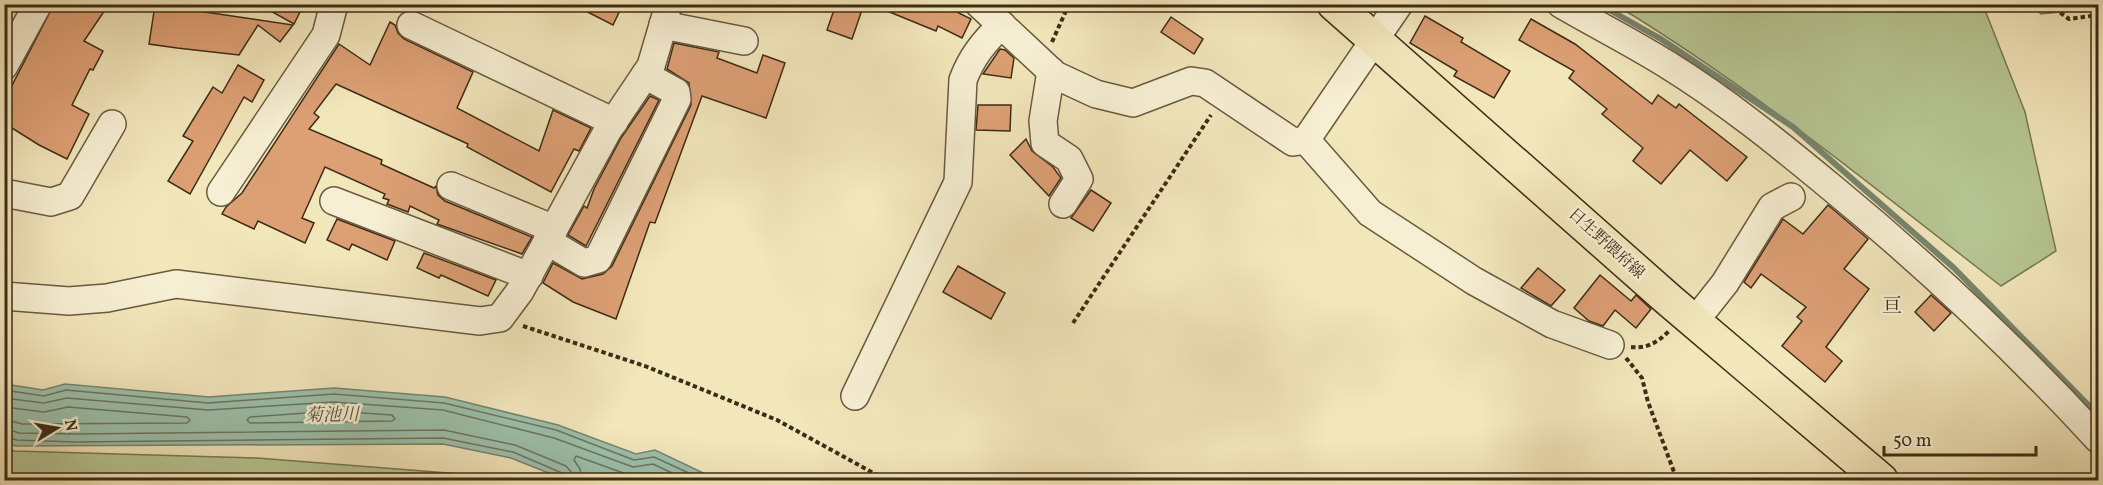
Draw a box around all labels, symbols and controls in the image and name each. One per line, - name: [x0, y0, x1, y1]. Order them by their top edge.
- street label: 日生野隈府線: [1563, 204, 1649, 284]
- district label: 亘: [1882, 293, 1902, 321]
- north arrow: [27, 398, 87, 458]
- water label: 菊池川: [305, 403, 361, 429]
- text: N: [58, 418, 82, 434]
- scale bar: [1884, 419, 2036, 457]
- text: 50 m: [1893, 429, 1932, 454]

